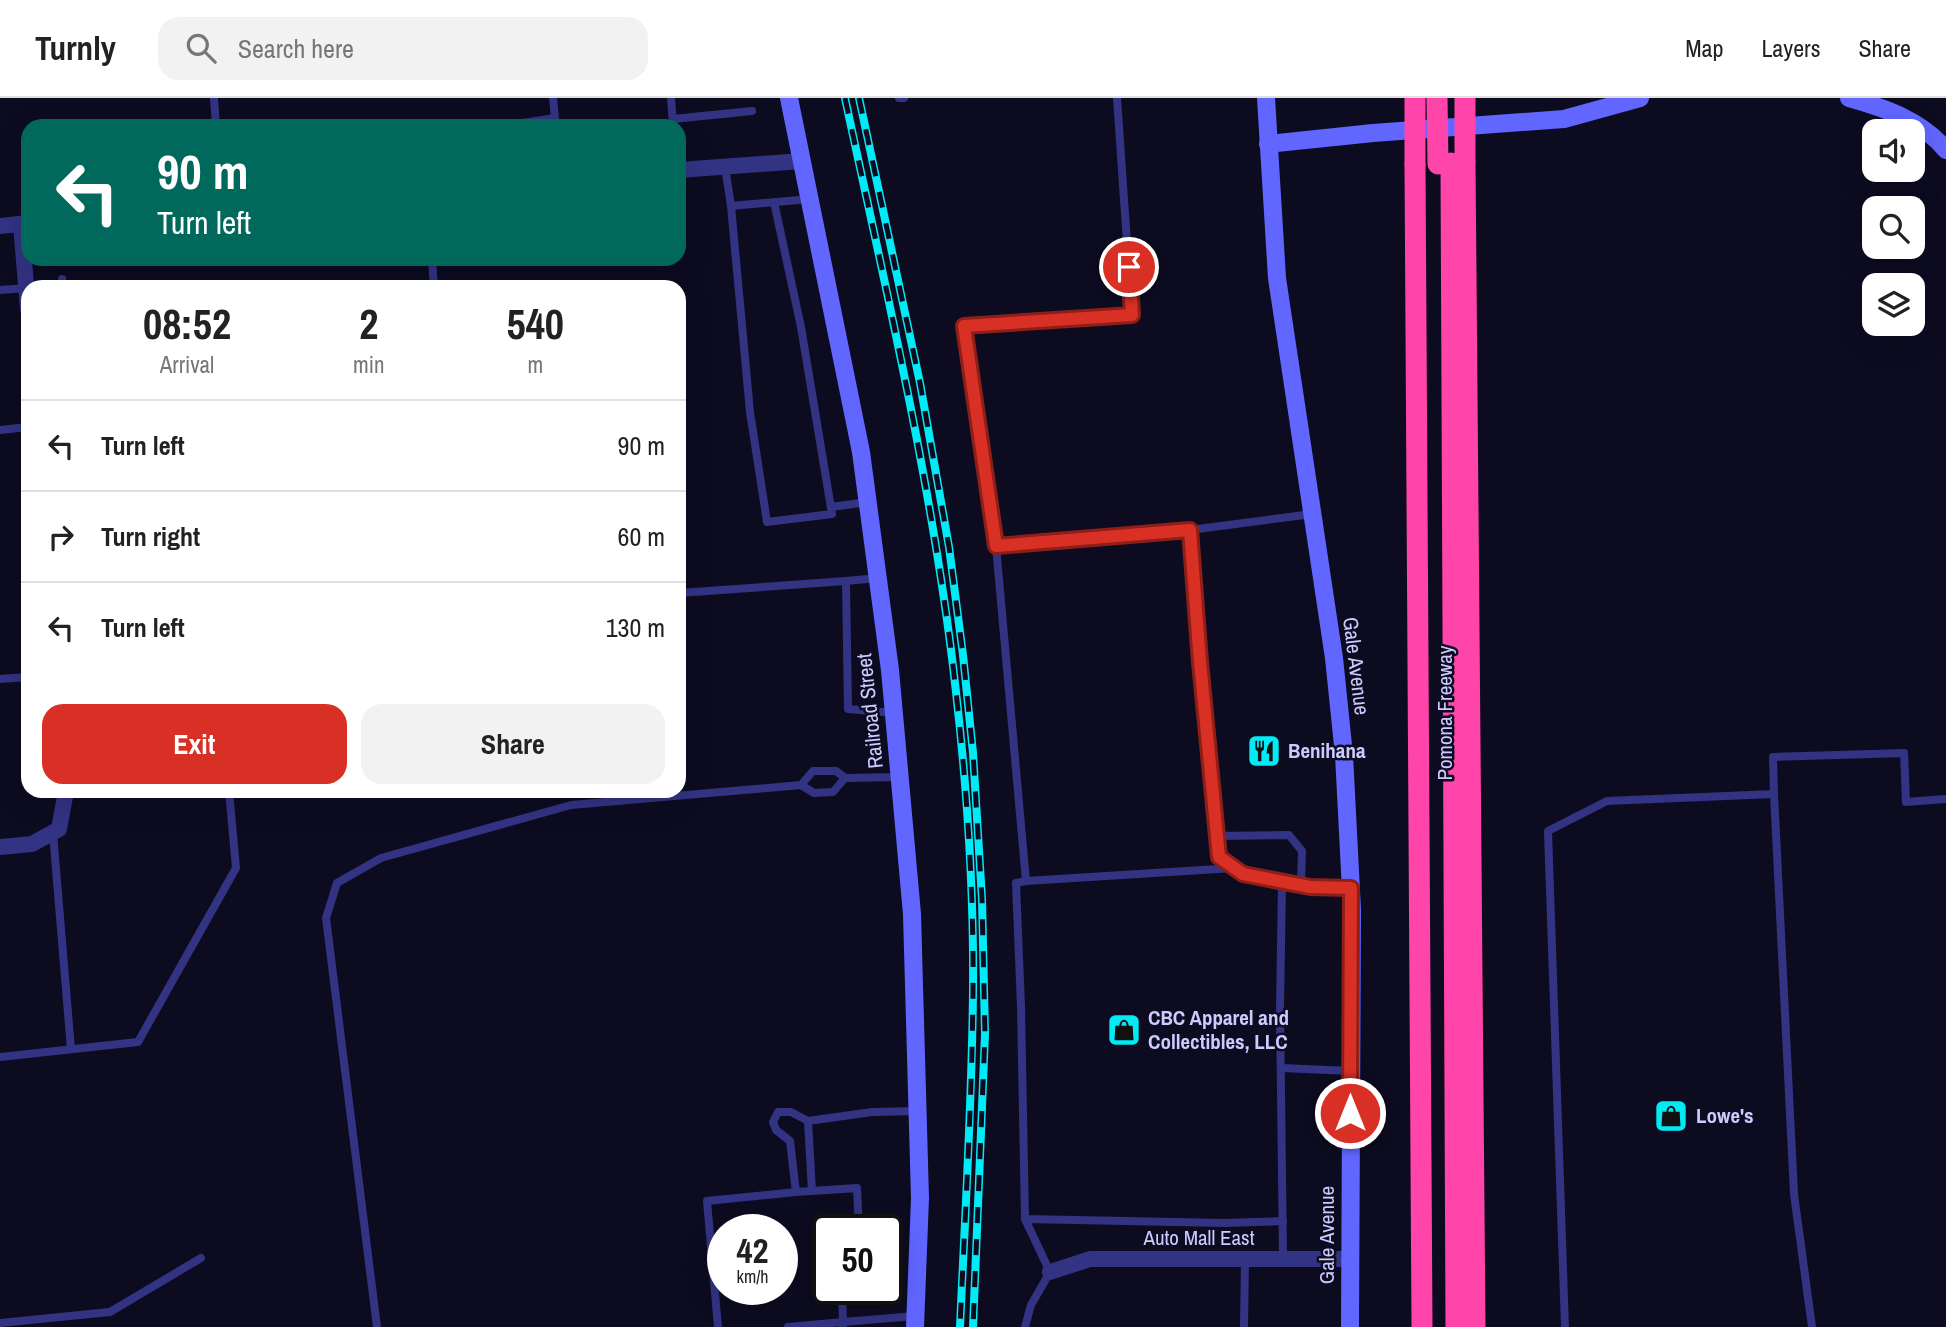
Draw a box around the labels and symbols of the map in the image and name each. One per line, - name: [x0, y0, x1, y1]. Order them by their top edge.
- pin: [1099, 237, 1159, 297]
- street label: Gale Avenue: [1336, 615, 1377, 717]
- street label: Pomona Freeway: [1430, 645, 1459, 780]
- street label: Railroad Street: [849, 652, 890, 770]
- restaurant icon: Benihana: [1245, 732, 1283, 770]
- place label: Benihana: [1288, 736, 1366, 765]
- place label: CBC Apparel and Collectibles, LLC: [1148, 1003, 1289, 1056]
- shop icon: CBC Apparel and Collectibles, LLC: [1105, 1011, 1143, 1049]
- position arrow: [1313, 1076, 1387, 1150]
- shop icon: Lowe's: [1652, 1097, 1690, 1135]
- place label: Lowe's: [1696, 1101, 1754, 1130]
- street label: Gale Avenue: [1312, 1186, 1341, 1284]
- speed limit sign: 50: [812, 1214, 903, 1305]
- street label: Auto Mall East: [1142, 1223, 1255, 1252]

